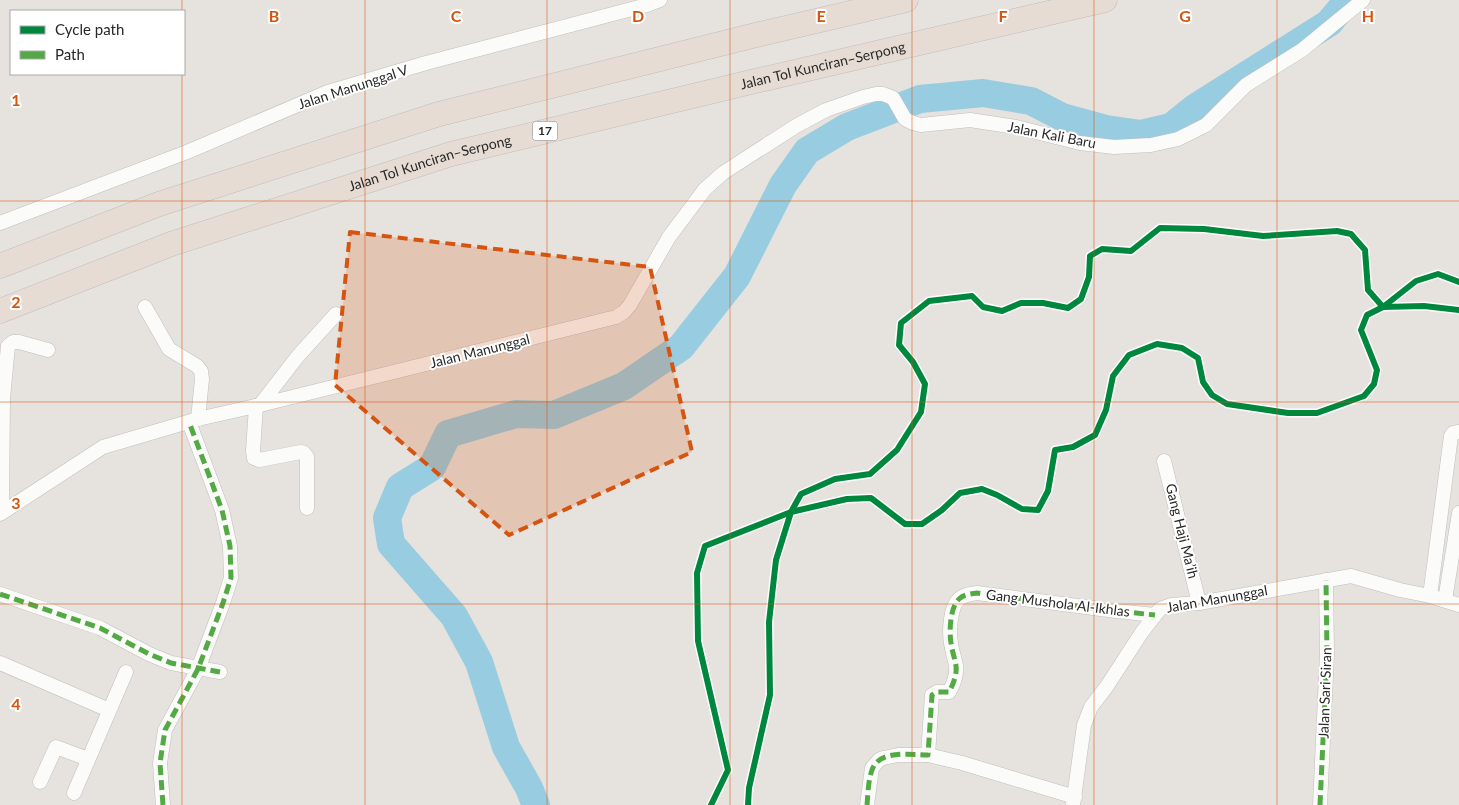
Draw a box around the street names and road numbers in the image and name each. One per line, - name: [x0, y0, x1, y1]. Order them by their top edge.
- street label: Jalan Tol Kunciran–Serpong: [739, 38, 907, 92]
- street label: Jalan Manunggal V: [296, 61, 411, 112]
- street label: Jalan Kali Baru: [1007, 118, 1098, 151]
- road number: 17: [532, 122, 558, 140]
- street label: Jalan Tol Kunciran–Serpong: [346, 131, 513, 194]
- street label: Jalan Manunggal: [428, 330, 532, 371]
- street label: Gang Haji Ma’ih: [1162, 482, 1202, 580]
- street label: Jalan Manunggal: [1165, 581, 1269, 616]
- street label: Gang Mushola Al-Ikhlas: [985, 585, 1131, 620]
- street label: Jalan Sari Siran: [1314, 647, 1335, 739]

